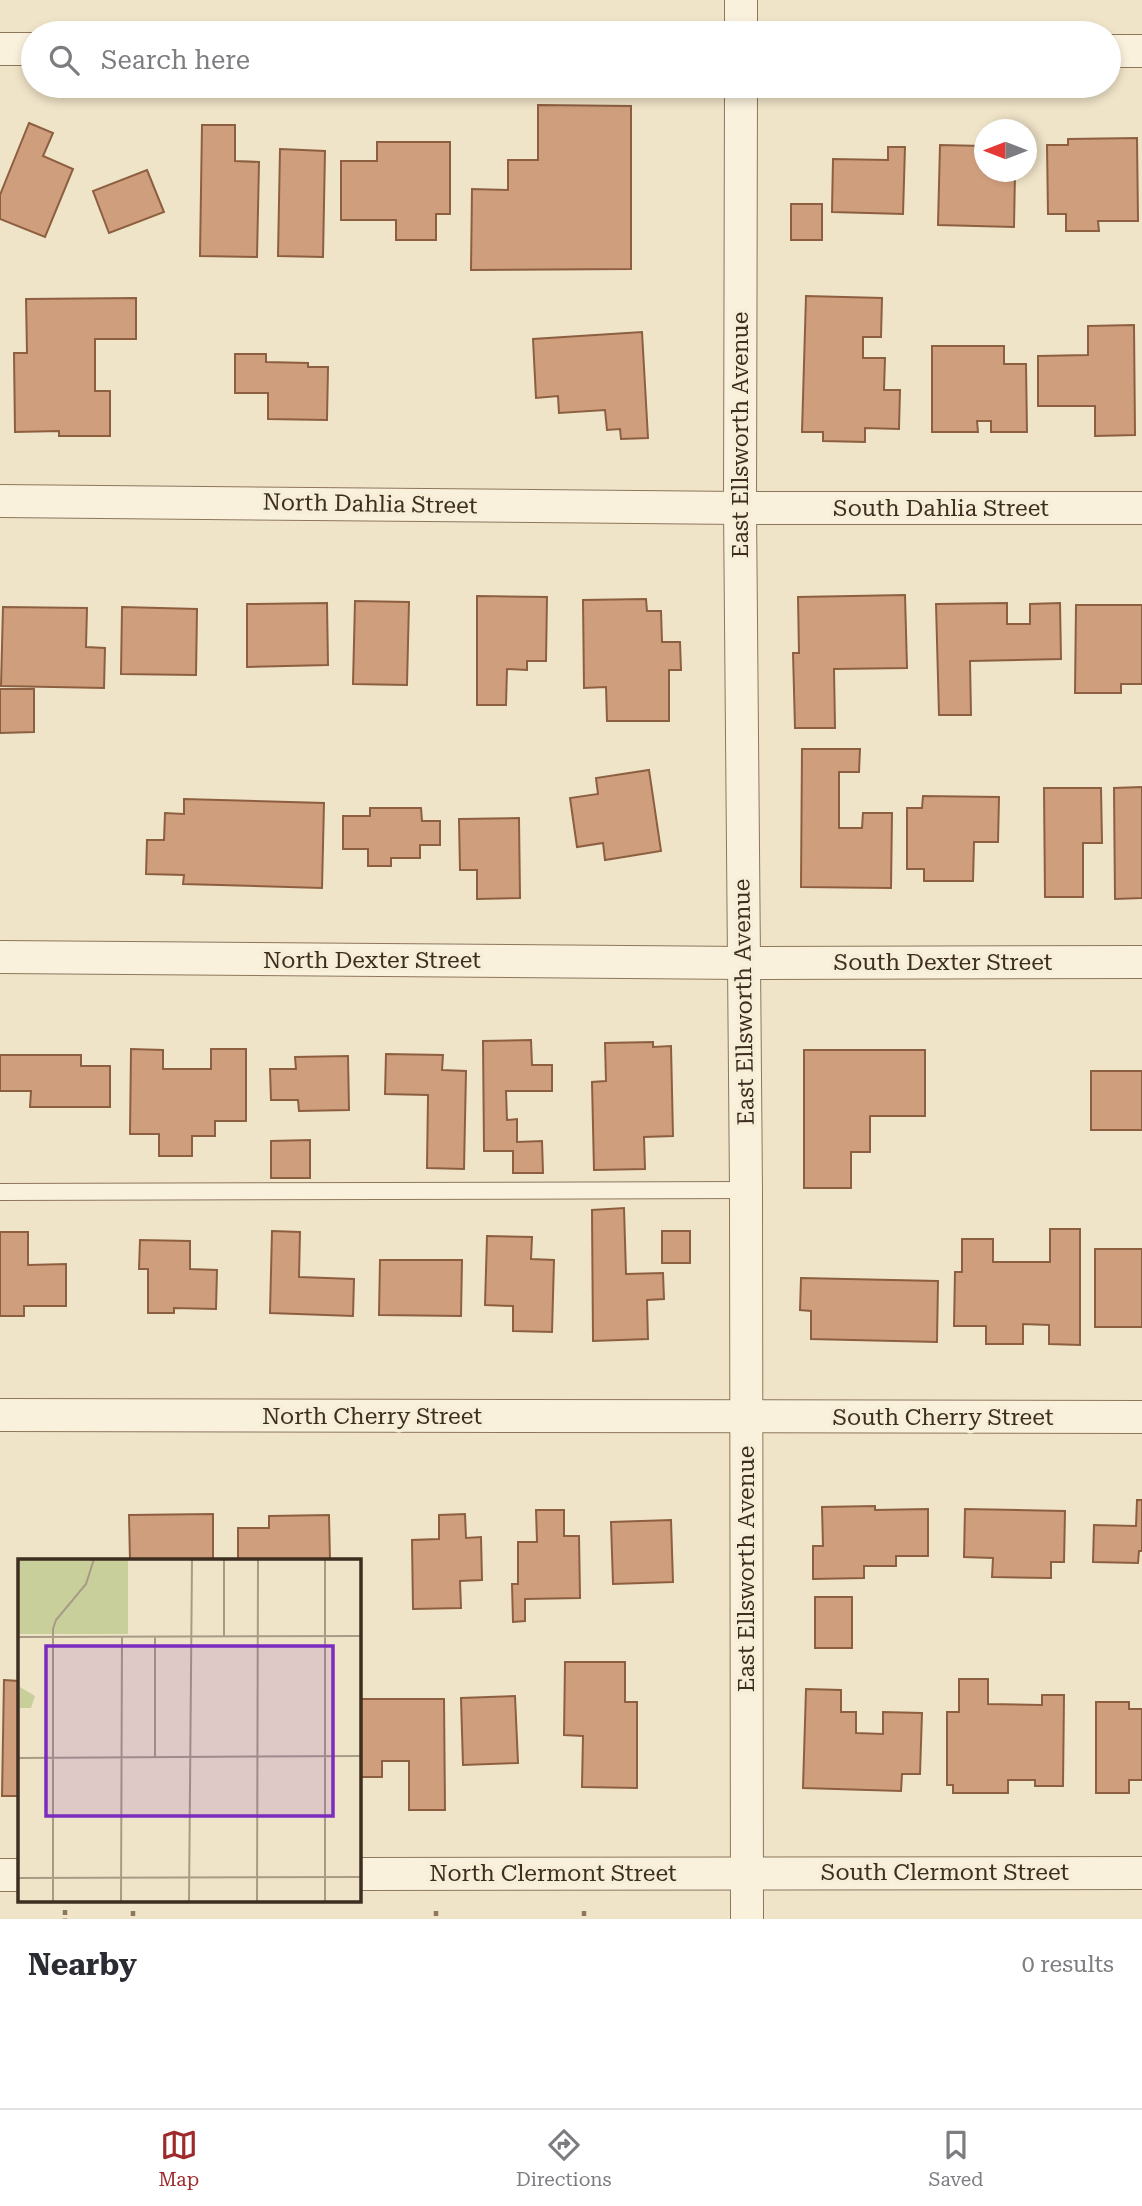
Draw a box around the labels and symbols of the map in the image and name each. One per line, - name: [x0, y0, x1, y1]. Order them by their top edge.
- north arrow: [974, 119, 1037, 182]
- street label: East Ellsworth Avenue: [727, 312, 754, 558]
- street label: North Dahlia Street: [262, 489, 478, 519]
- street label: South Dahlia Street: [833, 495, 1049, 522]
- street label: East Ellsworth Avenue: [728, 878, 760, 1126]
- street label: North Dexter Street: [263, 947, 481, 974]
- street label: South Dexter Street: [834, 949, 1053, 976]
- street label: North Cherry Street: [262, 1403, 482, 1430]
- street label: South Cherry Street: [832, 1404, 1054, 1431]
- street label: East Ellsworth Avenue: [733, 1446, 760, 1692]
- inset map: [18, 1559, 360, 1902]
- street label: South Clermont Street: [821, 1859, 1070, 1886]
- street label: North Clermont Street: [429, 1860, 677, 1887]

